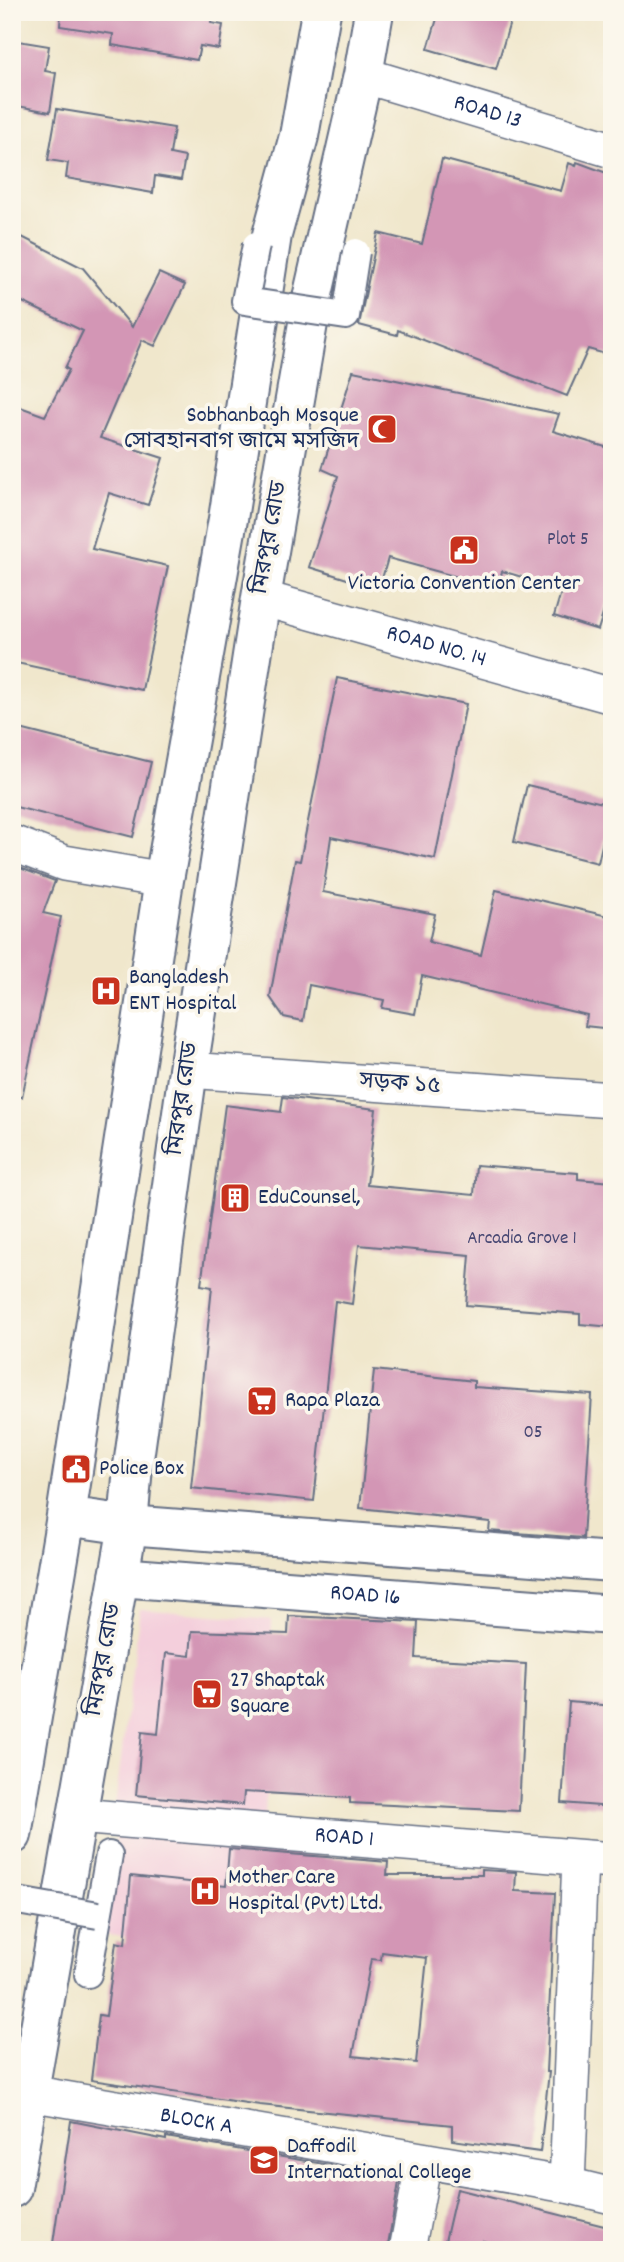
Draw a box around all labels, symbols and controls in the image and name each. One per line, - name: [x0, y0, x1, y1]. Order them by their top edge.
- street label: ROAD 13: [449, 87, 525, 138]
- place label: Sobhanbagh Mosque সোবহানবাগ জামে মসজিদ: [124, 400, 359, 459]
- mosque icon: Sobhanbagh Mosque সোবহানবাগ জামে মসজিদ: [365, 412, 399, 446]
- street label: মিরপুর রোড: [245, 478, 297, 598]
- house number: Plot 5: [547, 527, 589, 554]
- public building icon: Victoria Convention Center: [447, 533, 481, 567]
- place label: Victoria Convention Center: [348, 568, 581, 601]
- street label: ROAD NO. 14: [383, 617, 490, 677]
- place label: Bangladesh ENT Hospital: [129, 962, 237, 1021]
- hospital icon: Bangladesh ENT Hospital: [89, 974, 123, 1008]
- street label: মিরপুর রোড: [160, 1040, 208, 1159]
- street label: সড়ক ১৫: [357, 1066, 442, 1104]
- building icon: EduCounsel,: [218, 1181, 252, 1215]
- place label: EduCounsel,: [258, 1182, 361, 1215]
- house number: Arcadia Grove 1: [467, 1226, 577, 1253]
- supermarket icon: Rapa Plaza: [245, 1384, 279, 1418]
- place label: Rapa Plaza: [285, 1385, 381, 1418]
- house number: 05: [523, 1420, 543, 1447]
- public building icon: Police Box: [59, 1452, 93, 1486]
- place label: Police Box: [99, 1453, 184, 1486]
- street label: ROAD 16: [329, 1577, 402, 1615]
- street label: মিরপুর রোড: [79, 1600, 131, 1720]
- place label: 27 Shaptak Square: [230, 1665, 325, 1724]
- supermarket icon: 27 Shaptak Square: [190, 1677, 224, 1711]
- street label: ROAD 1: [313, 1819, 375, 1857]
- place label: Mother Care Hospital (Pvt) Ltd.: [228, 1862, 382, 1921]
- hospital icon: Mother Care Hospital (Pvt) Ltd.: [188, 1874, 222, 1908]
- street label: BLOCK A: [158, 2099, 236, 2144]
- place label: Daffodil International College: [287, 2131, 471, 2190]
- school or university icon: Daffodil International College: [247, 2143, 281, 2177]

